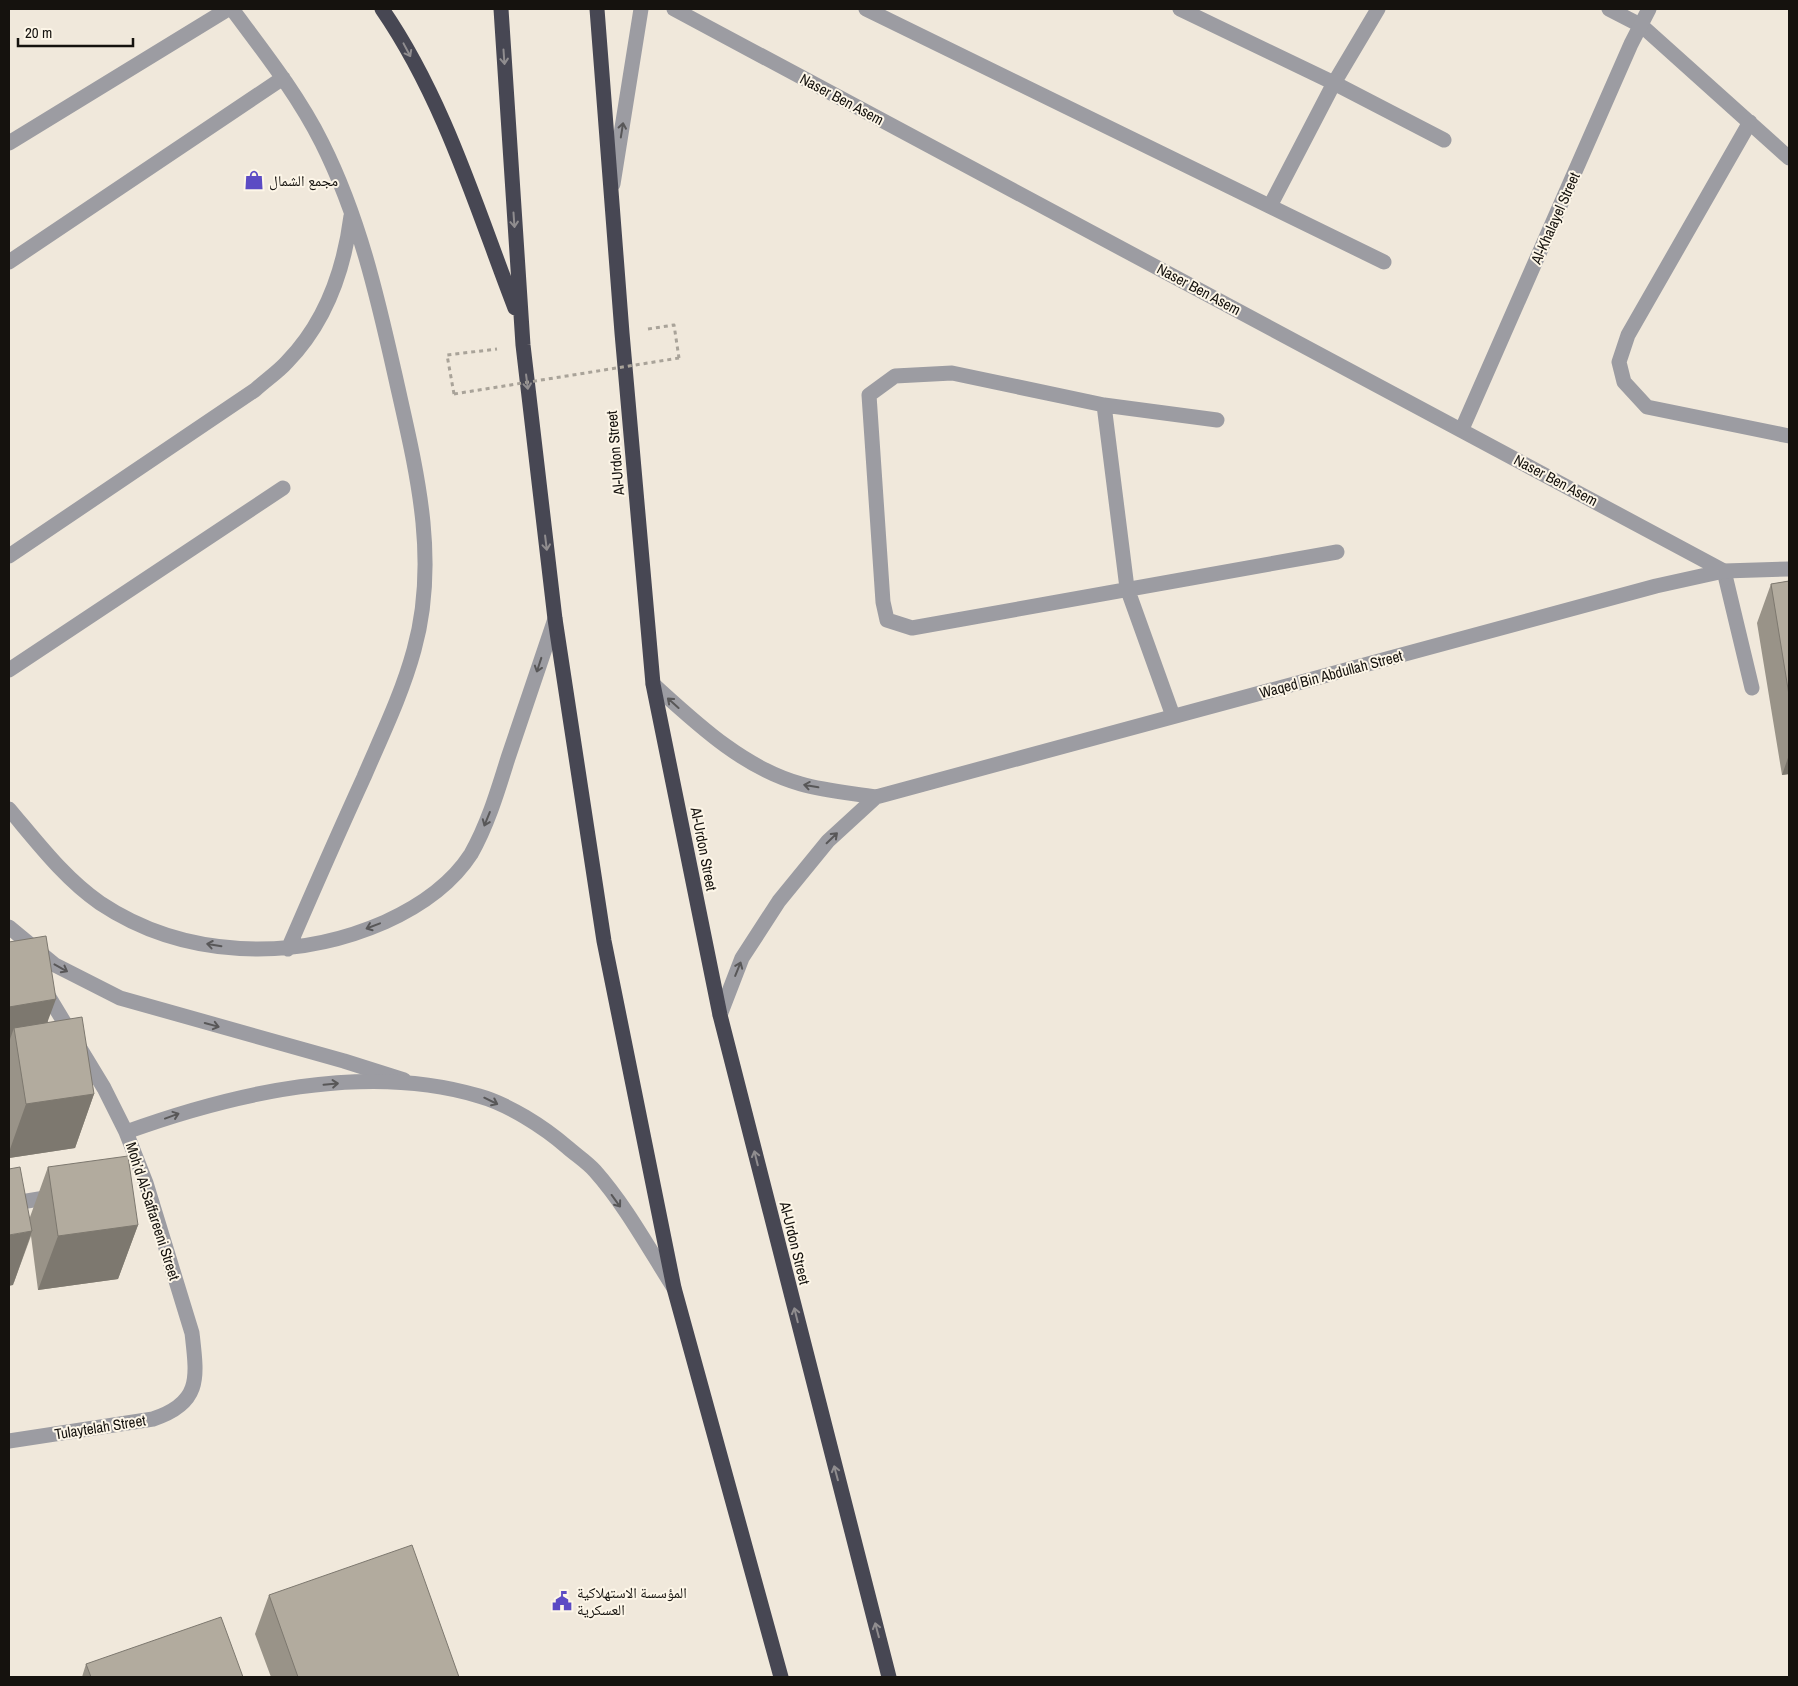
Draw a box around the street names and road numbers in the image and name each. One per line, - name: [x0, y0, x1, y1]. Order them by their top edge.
- street label: Naser Ben Asem: [796, 68, 888, 130]
- street label: Al-Khalayel Street: [1525, 168, 1585, 268]
- street label: Naser Ben Asem: [1153, 258, 1245, 320]
- street label: Al-Urdon Street: [601, 409, 629, 497]
- street label: Naser Ben Asem: [1510, 449, 1602, 511]
- street label: Waqed Bin Abdullah Street: [1257, 645, 1405, 703]
- street label: Al-Urdon Street: [685, 804, 723, 893]
- street label: Moh’d Al-Saffareeni Street: [121, 1139, 185, 1283]
- street label: Al-Urdon Street: [774, 1198, 816, 1287]
- street label: Tulaytelah Street: [53, 1409, 148, 1445]

